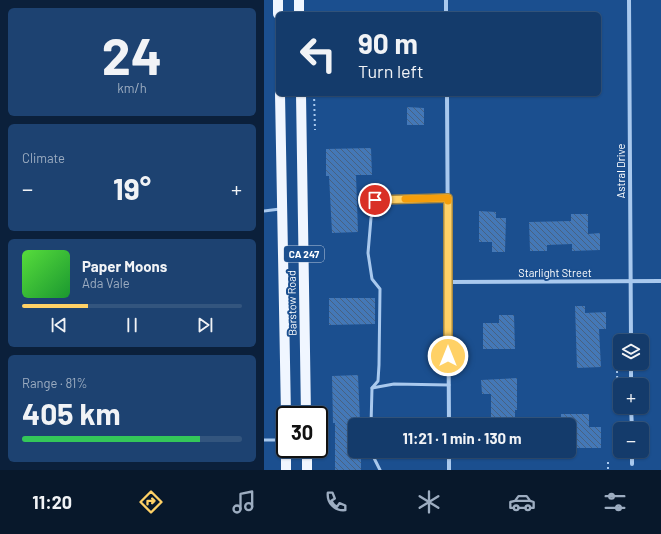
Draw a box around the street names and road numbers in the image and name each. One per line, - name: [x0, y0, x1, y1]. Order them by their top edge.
- street label: Astral Drive: [614, 143, 627, 198]
- road number: CA 247: [284, 246, 324, 262]
- street label: Starlight Street: [518, 266, 592, 279]
- street label: Barstow Road: [284, 270, 299, 336]

